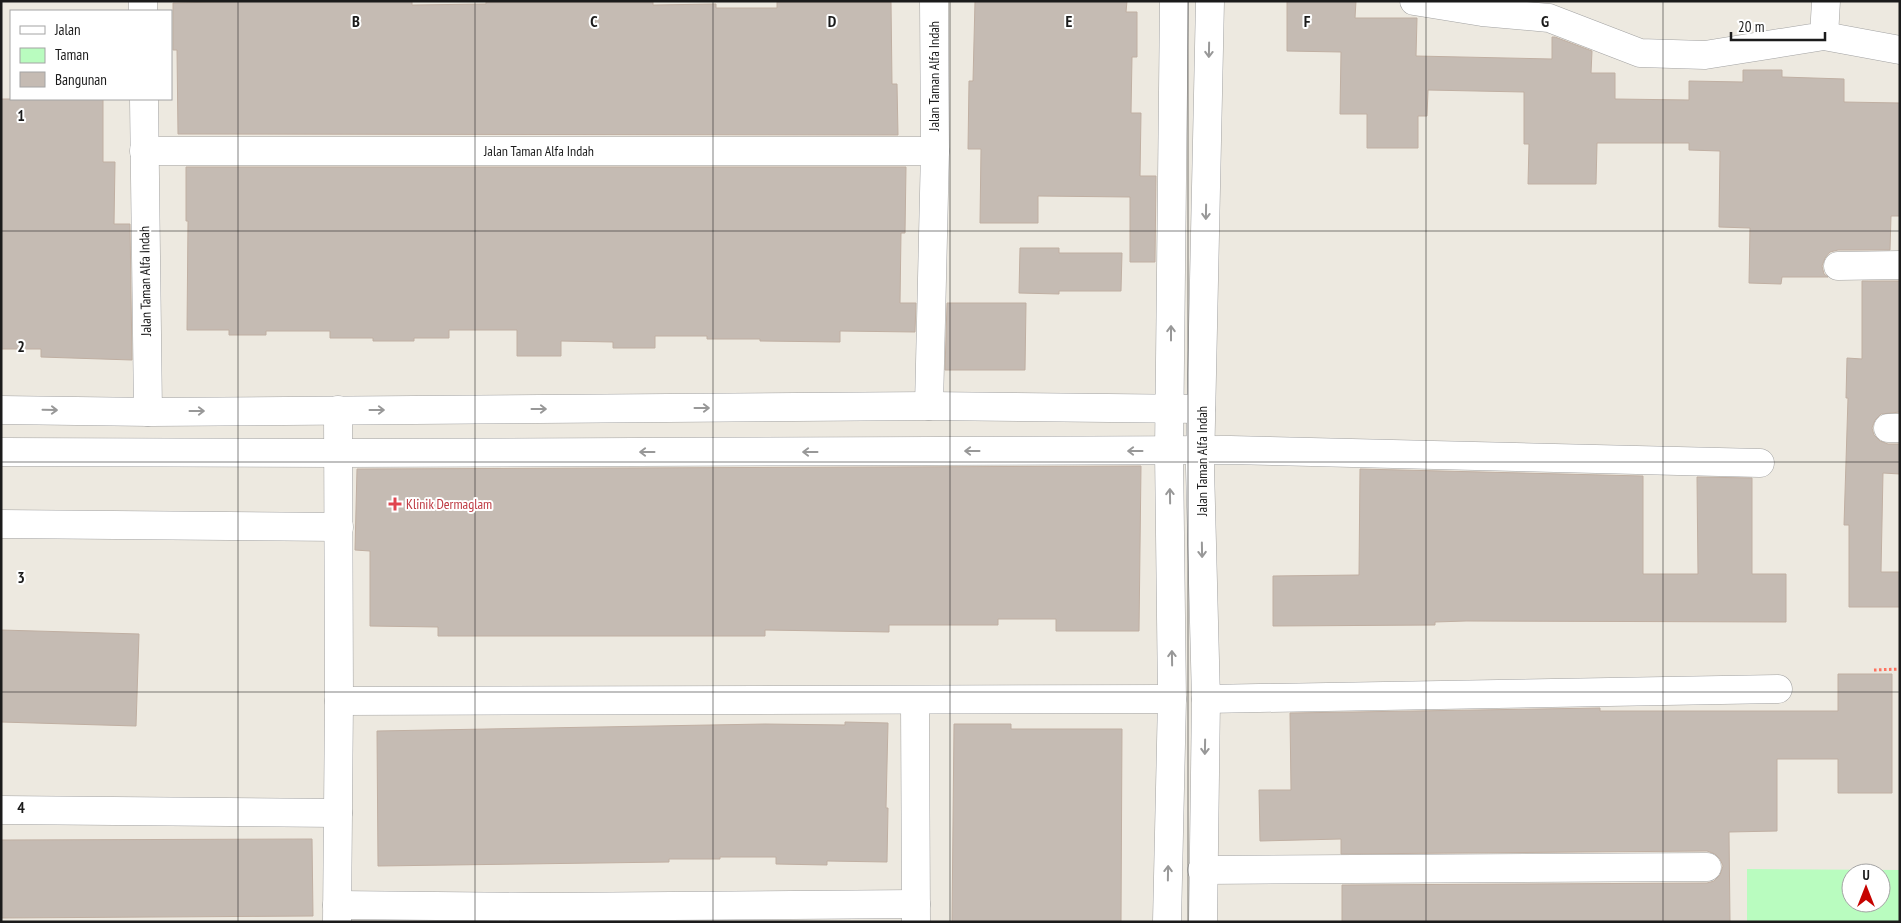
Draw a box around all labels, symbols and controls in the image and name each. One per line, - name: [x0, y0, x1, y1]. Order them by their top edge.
- legend: [10, 10, 172, 100]
- scale bar: [1731, 10, 1825, 42]
- text: B: [352, 11, 360, 31]
- text: C: [590, 11, 598, 31]
- text: D: [828, 11, 837, 31]
- text: E: [1066, 11, 1073, 31]
- text: F: [1304, 11, 1311, 31]
- text: G: [1541, 11, 1549, 31]
- text: 20 m: [1738, 17, 1764, 36]
- text: Jalan: [54, 20, 81, 39]
- street label: Jalan Taman Alfa Indah: [925, 21, 943, 132]
- one-way arrow: [1204, 42, 1214, 58]
- text: Taman: [55, 45, 89, 64]
- text: Bangunan: [55, 70, 107, 89]
- text: 1: [17, 105, 25, 125]
- street label: Jalan Taman Alfa Indah: [483, 142, 594, 160]
- one-way arrow: [1201, 204, 1211, 220]
- street label: Jalan Taman Alfa Indah: [135, 226, 155, 337]
- one-way arrow: [1166, 325, 1176, 342]
- text: 2: [17, 336, 25, 356]
- one-way arrow: [694, 403, 710, 413]
- one-way arrow: [531, 404, 547, 414]
- one-way arrow: [42, 405, 58, 415]
- one-way arrow: [368, 405, 385, 415]
- one-way arrow: [188, 406, 205, 416]
- street label: Jalan Taman Alfa Indah: [1193, 406, 1211, 517]
- one-way arrow: [964, 446, 980, 456]
- one-way arrow: [1127, 446, 1143, 456]
- one-way arrow: [639, 447, 656, 457]
- one-way arrow: [802, 447, 818, 457]
- one-way arrow: [1165, 488, 1175, 504]
- place label: Klinik Dermaglam: [406, 495, 492, 513]
- marker: Klinik Dermaglam: [388, 497, 402, 511]
- one-way arrow: [1197, 541, 1207, 557]
- text: 3: [17, 567, 25, 587]
- one-way arrow: [1167, 650, 1177, 666]
- one-way arrow: [1200, 739, 1209, 755]
- text: 4: [17, 797, 25, 817]
- north arrow: [1841, 863, 1891, 913]
- one-way arrow: [1163, 865, 1173, 882]
- text: U: [1862, 866, 1870, 884]

